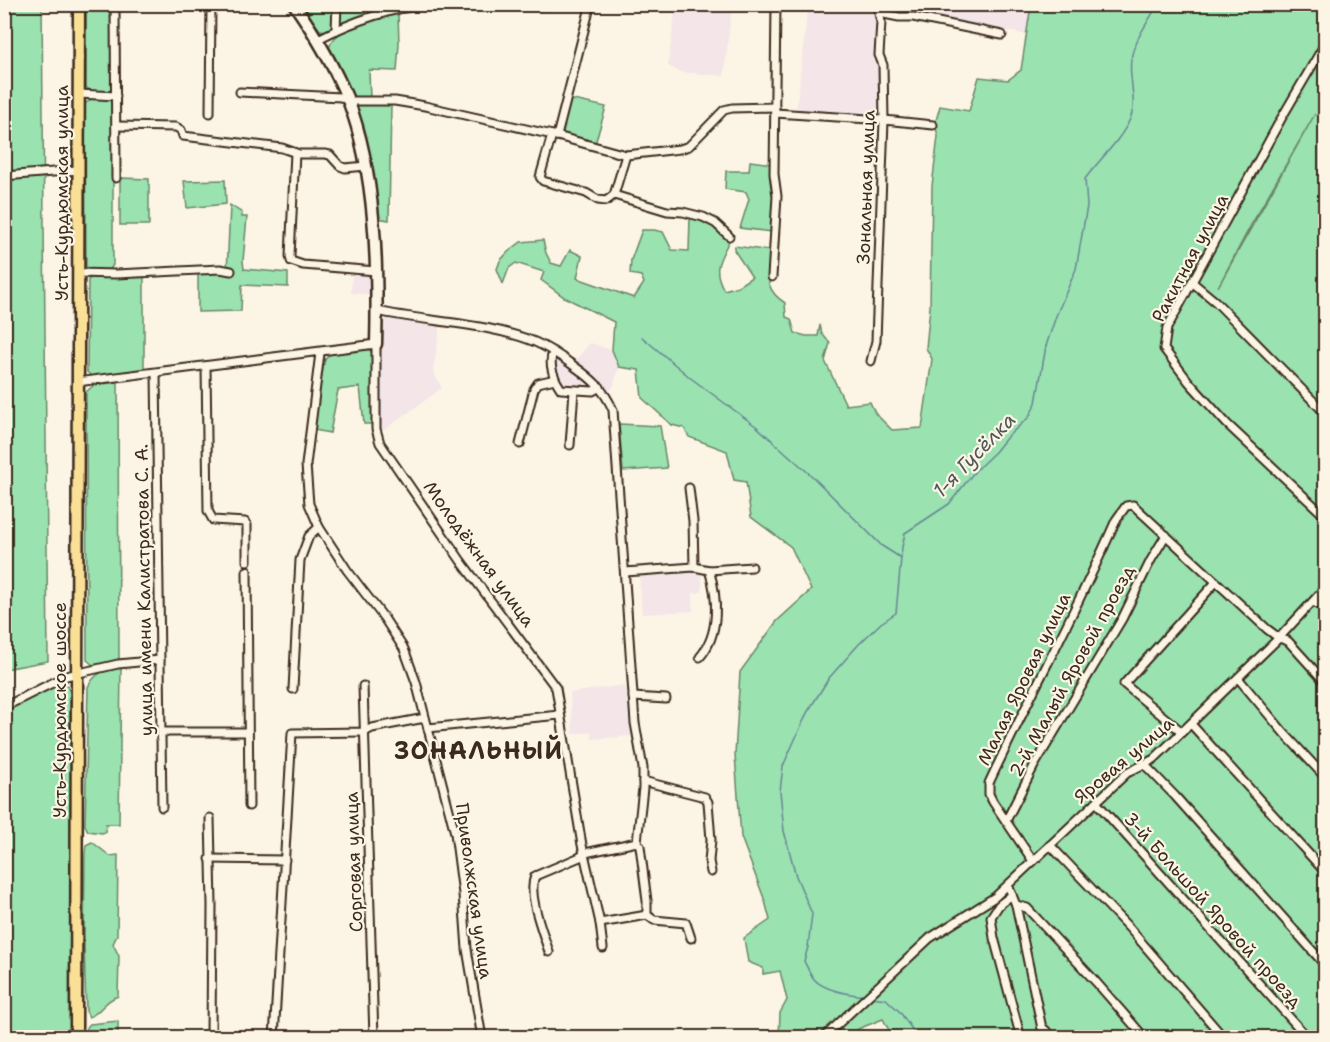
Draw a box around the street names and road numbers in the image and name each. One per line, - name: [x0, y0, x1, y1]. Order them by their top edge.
- street label: Усть-Курдюмская улица: [50, 85, 74, 301]
- street label: Зональная улица: [851, 109, 881, 265]
- street label: Ракитная улица: [1146, 190, 1234, 326]
- street label: улица имени Калистратова С. А.: [129, 444, 159, 736]
- street label: Молодёжная улица: [418, 476, 540, 632]
- street label: 2-й Малый Яровой проезд: [1004, 560, 1141, 781]
- street label: Малая Яровая улица: [972, 589, 1076, 769]
- street label: Усть-Курдюмское шоссе: [48, 602, 72, 818]
- street label: Яровая улица: [1069, 711, 1179, 809]
- street label: Сорговая улица: [340, 791, 368, 933]
- street label: Приволжская улица: [450, 802, 498, 980]
- street label: 3-й Большой Яровой проезд: [1119, 807, 1308, 1013]

